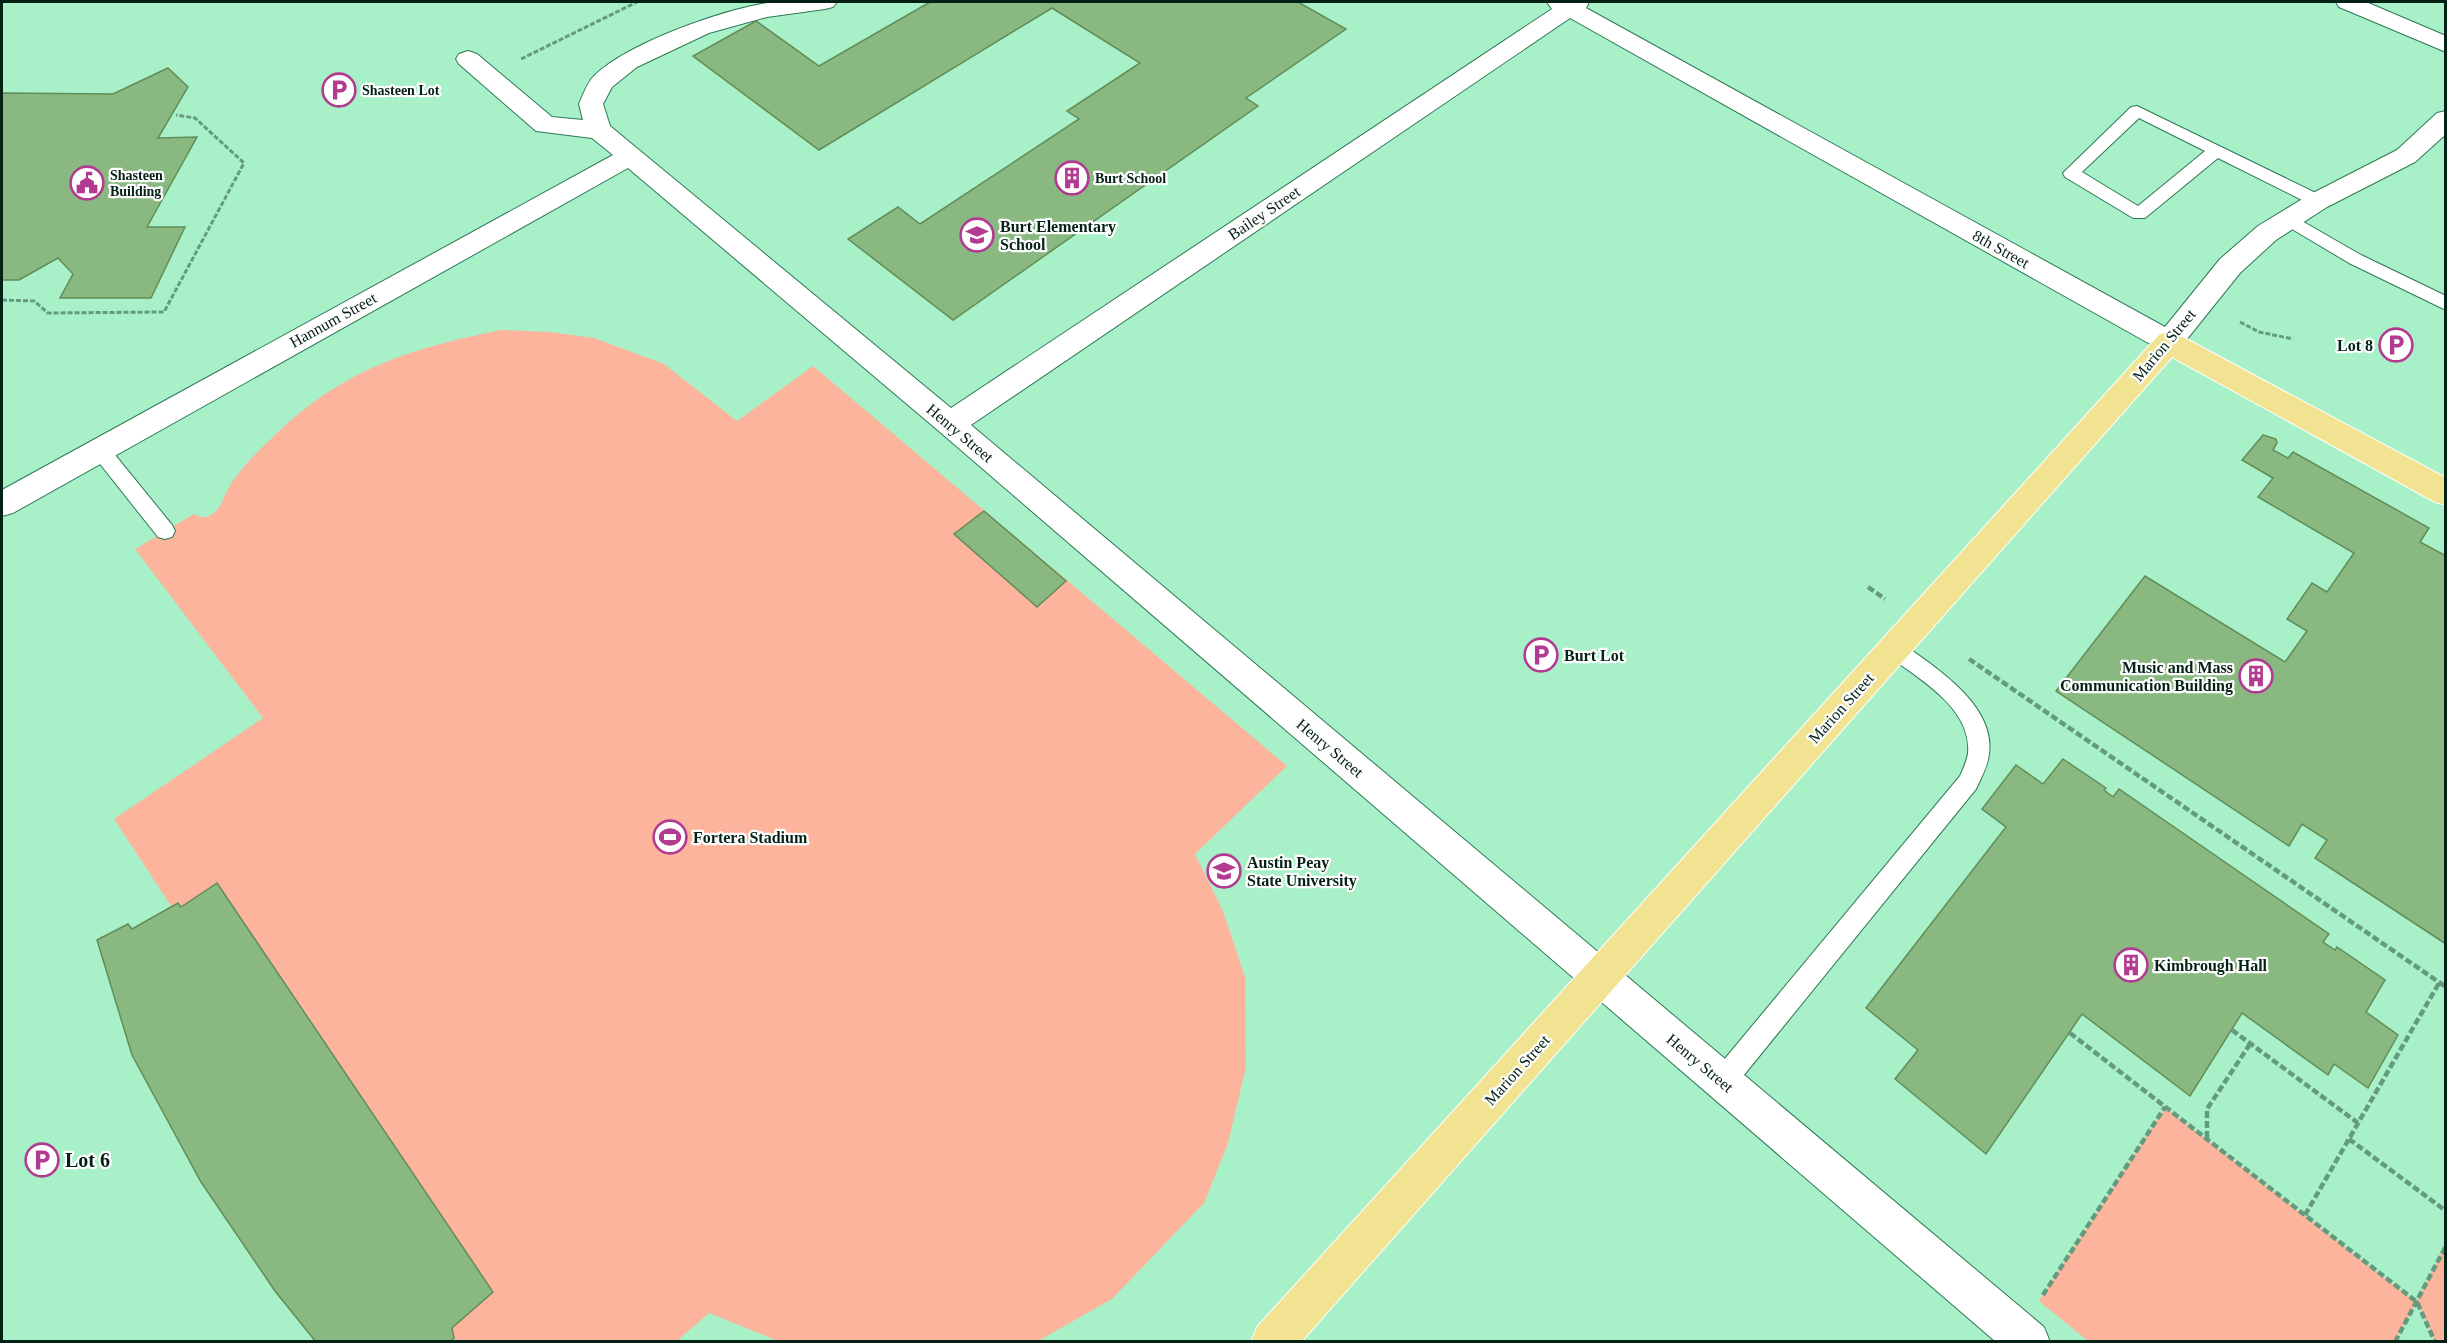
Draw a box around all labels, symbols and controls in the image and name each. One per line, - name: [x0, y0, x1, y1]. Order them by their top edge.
- parking icon: Shasteen Lot: [321, 72, 357, 108]
- place label: Shasteen Lot: [362, 83, 440, 98]
- building icon: Burt School: [1054, 160, 1090, 196]
- public building icon: Shasteen Building: [69, 165, 105, 201]
- place label: Shasteen Building: [110, 168, 163, 199]
- place label: Burt School: [1095, 171, 1166, 186]
- street label: Bailey Street: [1225, 182, 1304, 244]
- school or university icon: Burt Elementary School: [959, 217, 995, 253]
- place label: Burt Elementary School: [1000, 218, 1116, 253]
- street label: 8th Street: [1970, 227, 2033, 272]
- street label: Hannum Street: [287, 289, 380, 351]
- street label: Marion Street: [2129, 305, 2199, 384]
- parking icon: Lot 8: [2378, 327, 2414, 363]
- place label: Lot 8: [2337, 337, 2373, 354]
- street label: Henry Street: [923, 400, 997, 467]
- parking icon: Burt Lot: [1523, 637, 1559, 673]
- place label: Burt Lot: [1564, 647, 1625, 664]
- building icon: Music and Mass Communication Building: [2238, 658, 2274, 694]
- place label: Music and Mass Communication Building: [2060, 659, 2233, 695]
- street label: Marion Street: [1805, 669, 1877, 747]
- street label: Henry Street: [1293, 715, 1367, 782]
- sports icon: Fortera Stadium: [652, 819, 688, 855]
- place label: Fortera Stadium: [693, 829, 808, 846]
- school or university icon: Austin Peay State University: [1206, 853, 1242, 889]
- place label: Austin Peay State University: [1247, 854, 1357, 890]
- building icon: Kimbrough Hall: [2113, 947, 2149, 983]
- place label: Kimbrough Hall: [2154, 957, 2268, 975]
- street label: Henry Street: [1663, 1030, 1737, 1097]
- street label: Marion Street: [1481, 1031, 1553, 1109]
- parking icon: Lot 6: [24, 1142, 60, 1178]
- place label: Lot 6: [65, 1149, 110, 1171]

